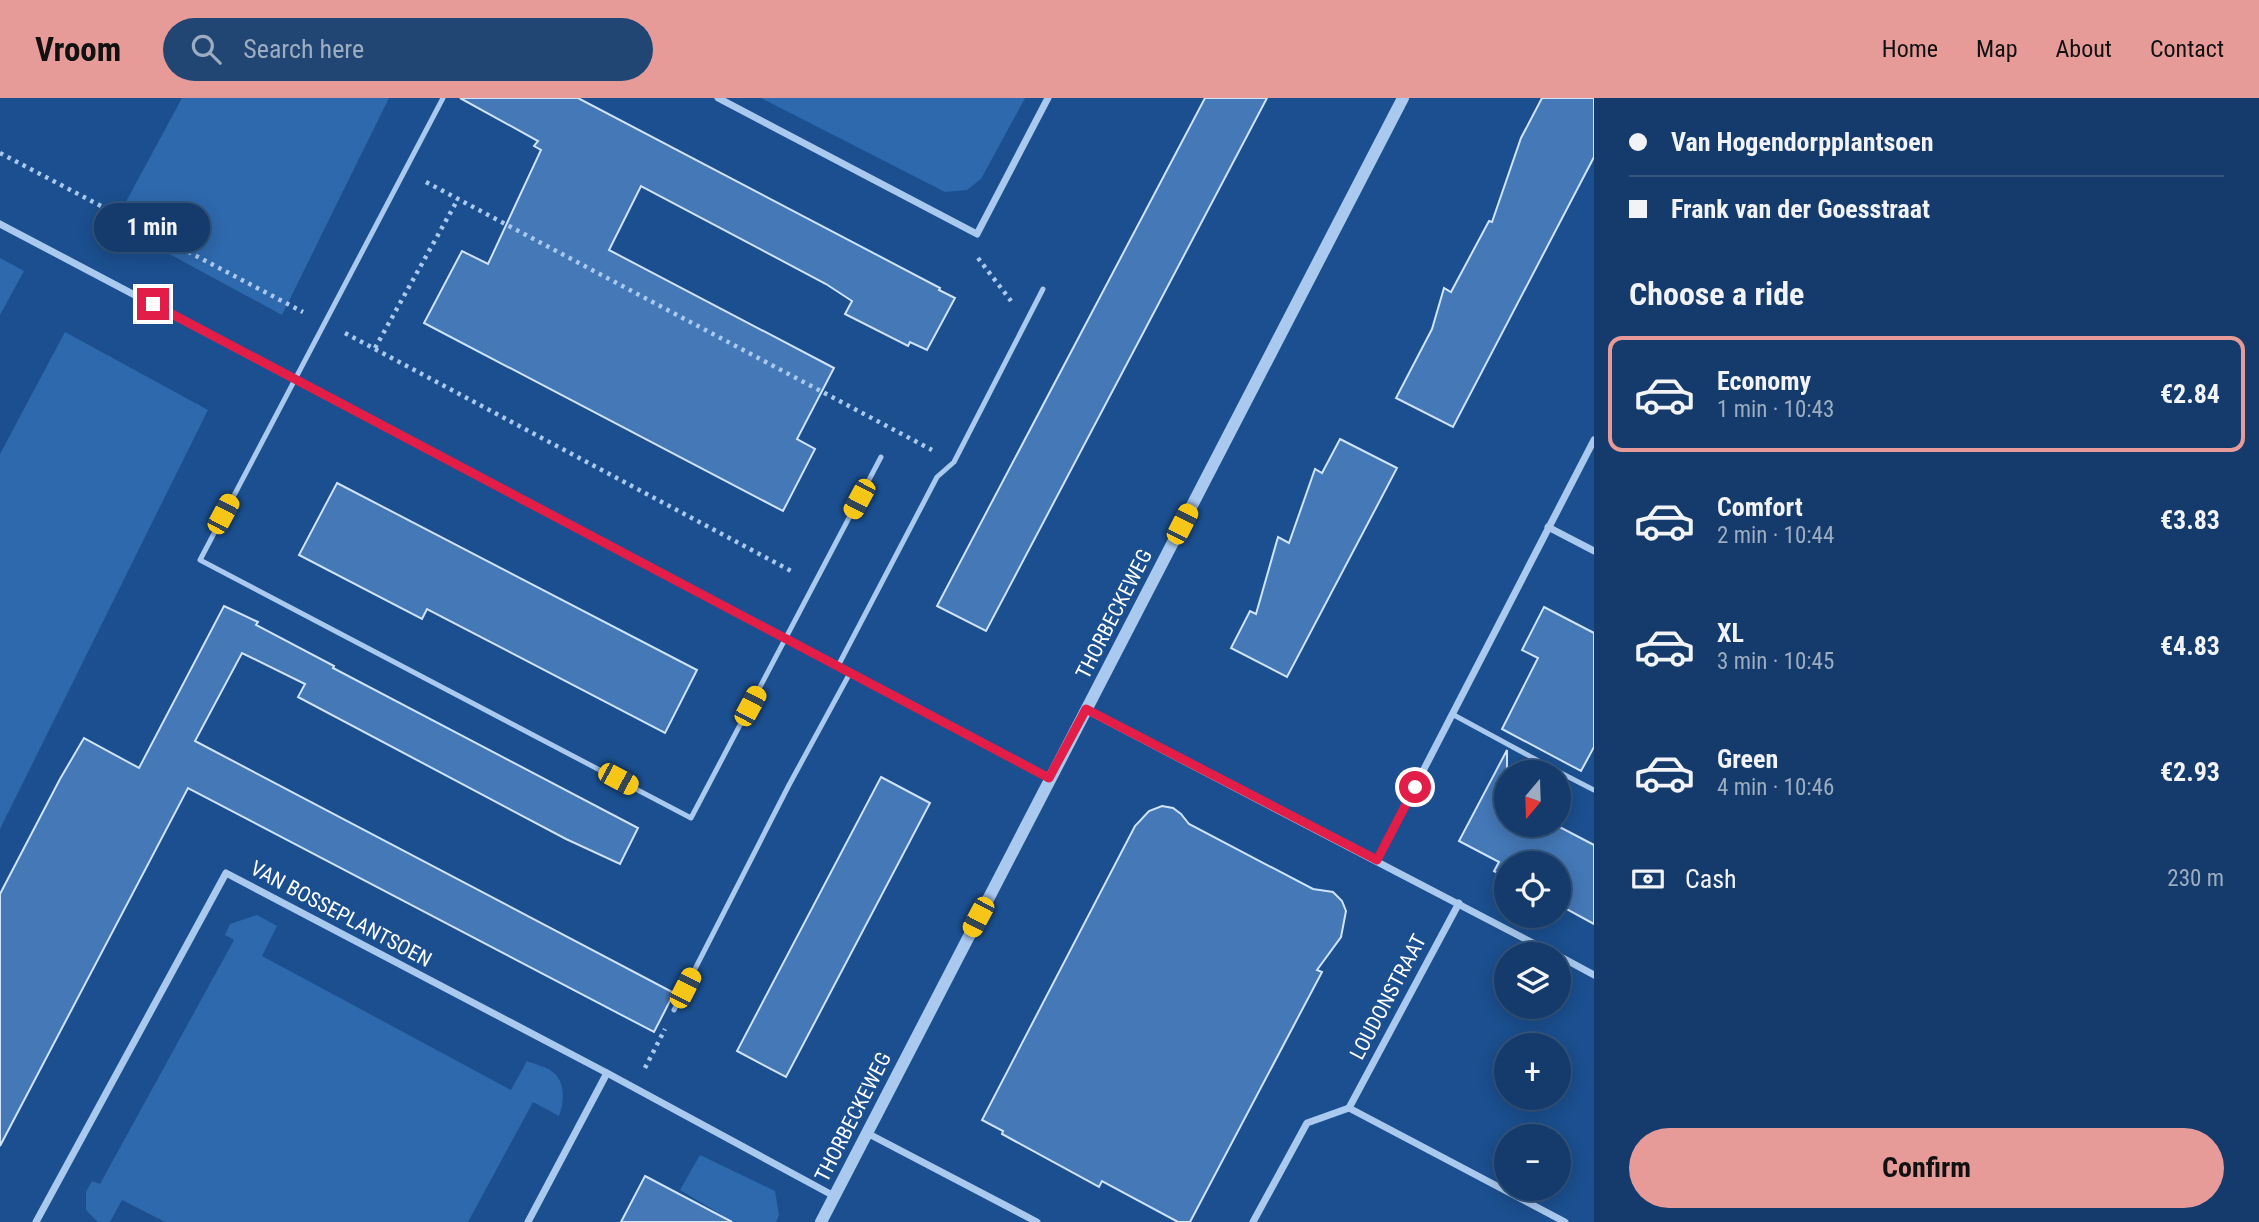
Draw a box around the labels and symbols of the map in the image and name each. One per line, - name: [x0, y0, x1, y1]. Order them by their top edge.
- callout: 1 min: [95, 202, 211, 252]
- route end: [137, 288, 169, 320]
- car: [840, 476, 879, 522]
- car: [204, 491, 243, 537]
- car: [1164, 501, 1201, 547]
- street label: THORBECKEWEG: [1071, 545, 1157, 683]
- car: [731, 683, 770, 729]
- car: [595, 760, 642, 798]
- north arrow: [1494, 760, 1572, 836]
- route start: [1399, 771, 1431, 803]
- street label: VAN BOSSEPLANTSOEN: [246, 856, 436, 972]
- car: [959, 894, 998, 940]
- street label: LOUDONSTRAAT: [1345, 930, 1431, 1064]
- car: [667, 965, 704, 1011]
- street label: THORBECKEWEG: [810, 1048, 896, 1186]

